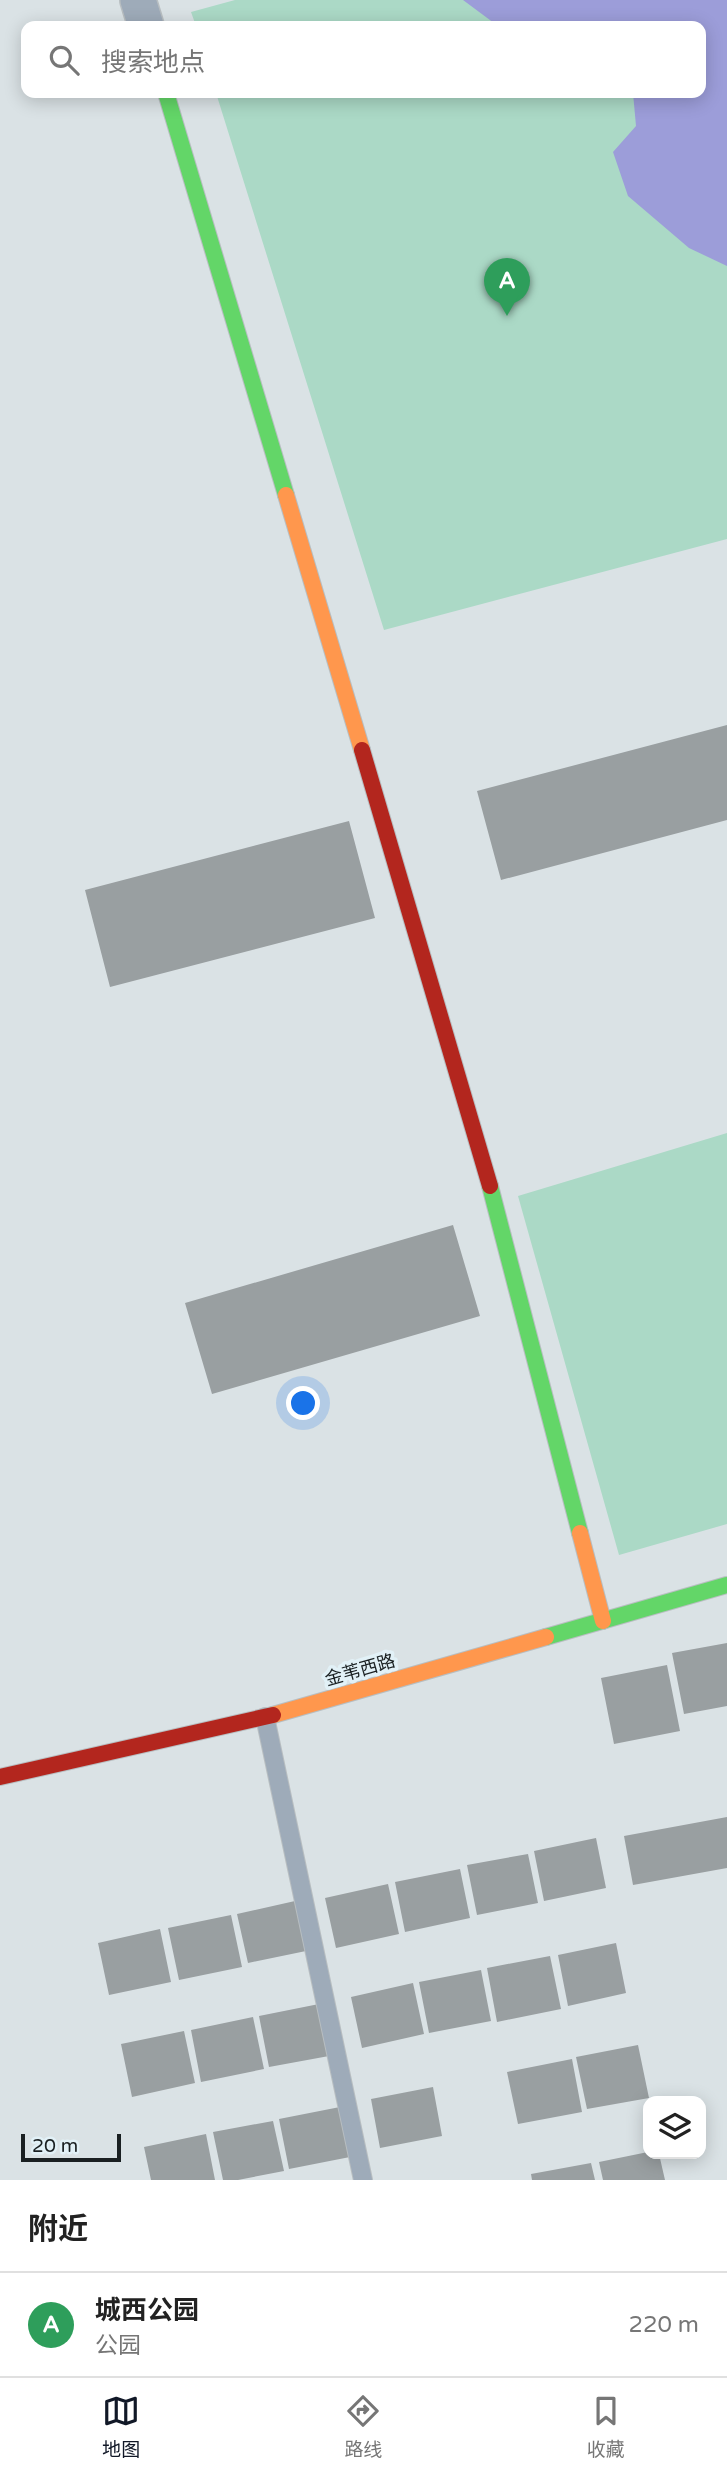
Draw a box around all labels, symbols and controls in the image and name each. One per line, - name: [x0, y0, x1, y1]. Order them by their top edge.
- search box: [21, 21, 706, 98]
- icon: search: [45, 41, 83, 79]
- text: 搜索地点: [101, 47, 205, 78]
- pin: A: [484, 258, 530, 316]
- your location: [286, 1386, 320, 1420]
- street label: 金苇西路: [322, 1650, 398, 1690]
- map controls: [643, 2096, 706, 2159]
- button: layers: [643, 2096, 706, 2159]
- scale bar: [21, 2131, 121, 2163]
- text: 20 m: [32, 2135, 78, 2157]
- text: 附近: [28, 2211, 88, 2248]
- text: 城西公园: [95, 2295, 199, 2326]
- text: A: [42, 2311, 60, 2339]
- text: 220 m: [629, 2311, 699, 2339]
- text: 公园: [95, 2332, 141, 2360]
- tab: 地图: [102, 2392, 140, 2461]
- tab: 路线: [344, 2392, 383, 2461]
- tab: 收藏: [587, 2392, 625, 2461]

